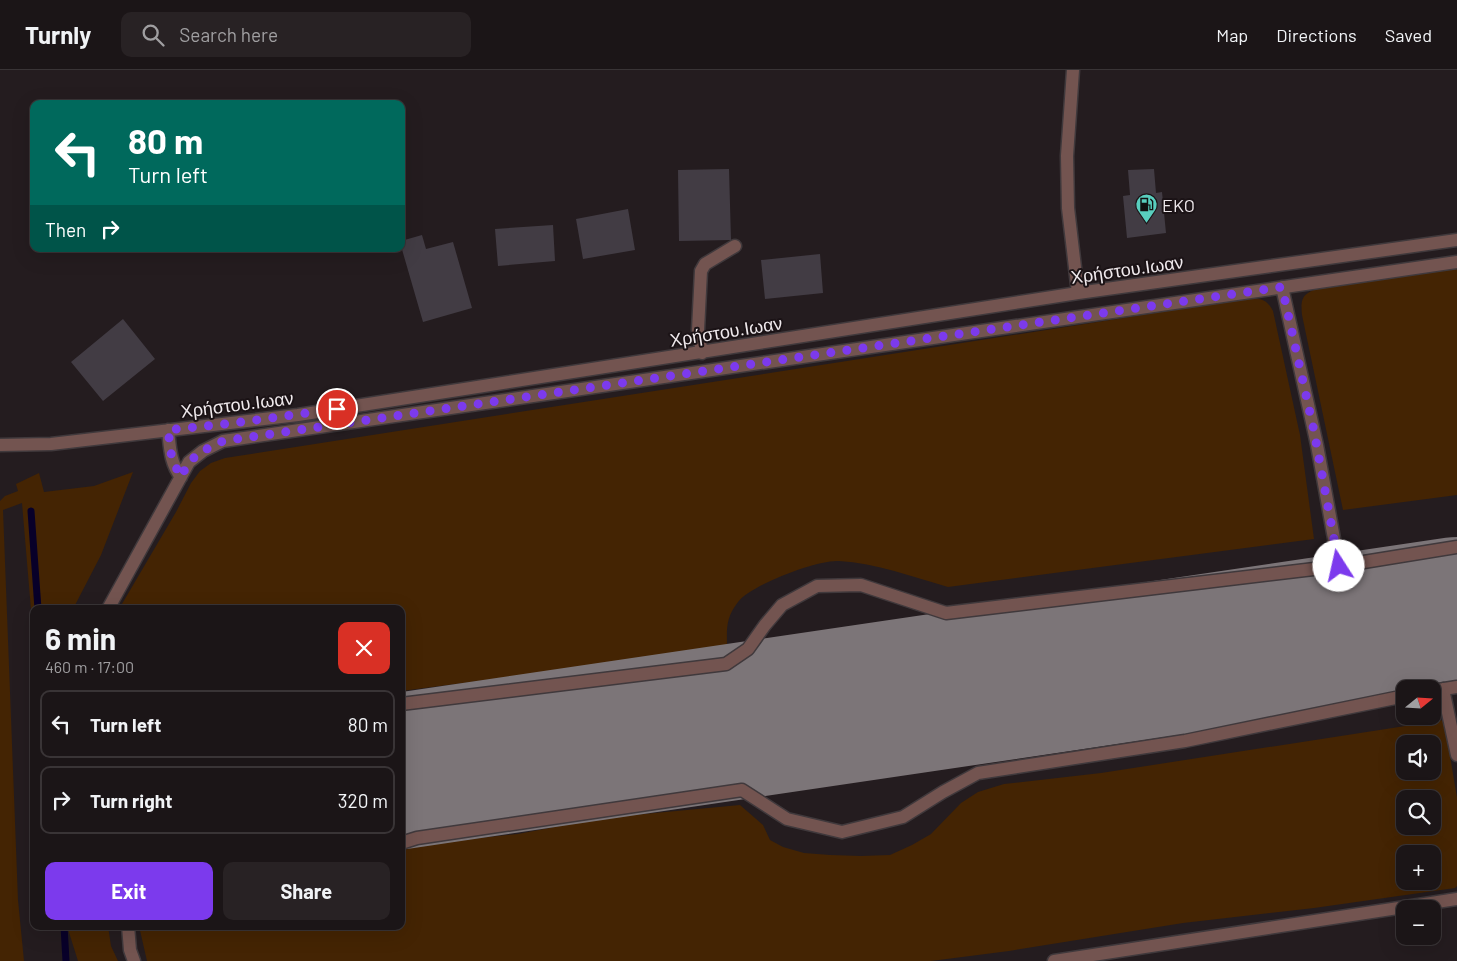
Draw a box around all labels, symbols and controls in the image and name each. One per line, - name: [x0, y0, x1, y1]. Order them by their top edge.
- search box: [121, 12, 471, 57]
- text: Turnly: [25, 20, 91, 49]
- icon: search: [139, 21, 167, 49]
- text: Search here: [179, 23, 278, 46]
- text: Map: [1216, 24, 1248, 46]
- text: Directions: [1276, 24, 1357, 46]
- text: Saved: [1385, 24, 1432, 46]
- text: 80 m: [128, 119, 203, 161]
- icon: left: [45, 120, 110, 185]
- text: Turn left: [128, 161, 208, 187]
- fuel station icon: EKO: [1134, 193, 1158, 224]
- place label: EKO: [1162, 194, 1195, 216]
- icon: right: [96, 215, 124, 243]
- text: Then: [45, 218, 86, 241]
- street label: Χρήστου.Ιωαν: [1069, 250, 1185, 288]
- street label: Χρήστου.Ιωαν: [668, 311, 784, 351]
- street label: Χρήστου.Ιωαν: [179, 386, 295, 422]
- pin: [316, 388, 358, 430]
- icon: arrive: [323, 395, 351, 423]
- position arrow: [1312, 539, 1364, 591]
- text: 6 min: [45, 620, 116, 656]
- button: close: [338, 622, 390, 674]
- text: 460 m · 17:00: [45, 657, 134, 676]
- north arrow: [1396, 680, 1441, 725]
- map controls: [1396, 680, 1441, 945]
- icon: left: [47, 710, 75, 738]
- text: Turn left: [90, 713, 161, 736]
- text: 80 m: [348, 713, 388, 736]
- button: sound: [1396, 735, 1441, 780]
- icon: right: [47, 786, 75, 814]
- text: Turn right: [90, 789, 172, 812]
- text: 320 m: [338, 789, 388, 812]
- button: search: [1396, 790, 1441, 835]
- button: +: [1396, 845, 1441, 890]
- button: Exit: [45, 862, 213, 920]
- button: Share: [223, 862, 390, 920]
- button: −: [1396, 900, 1441, 945]

